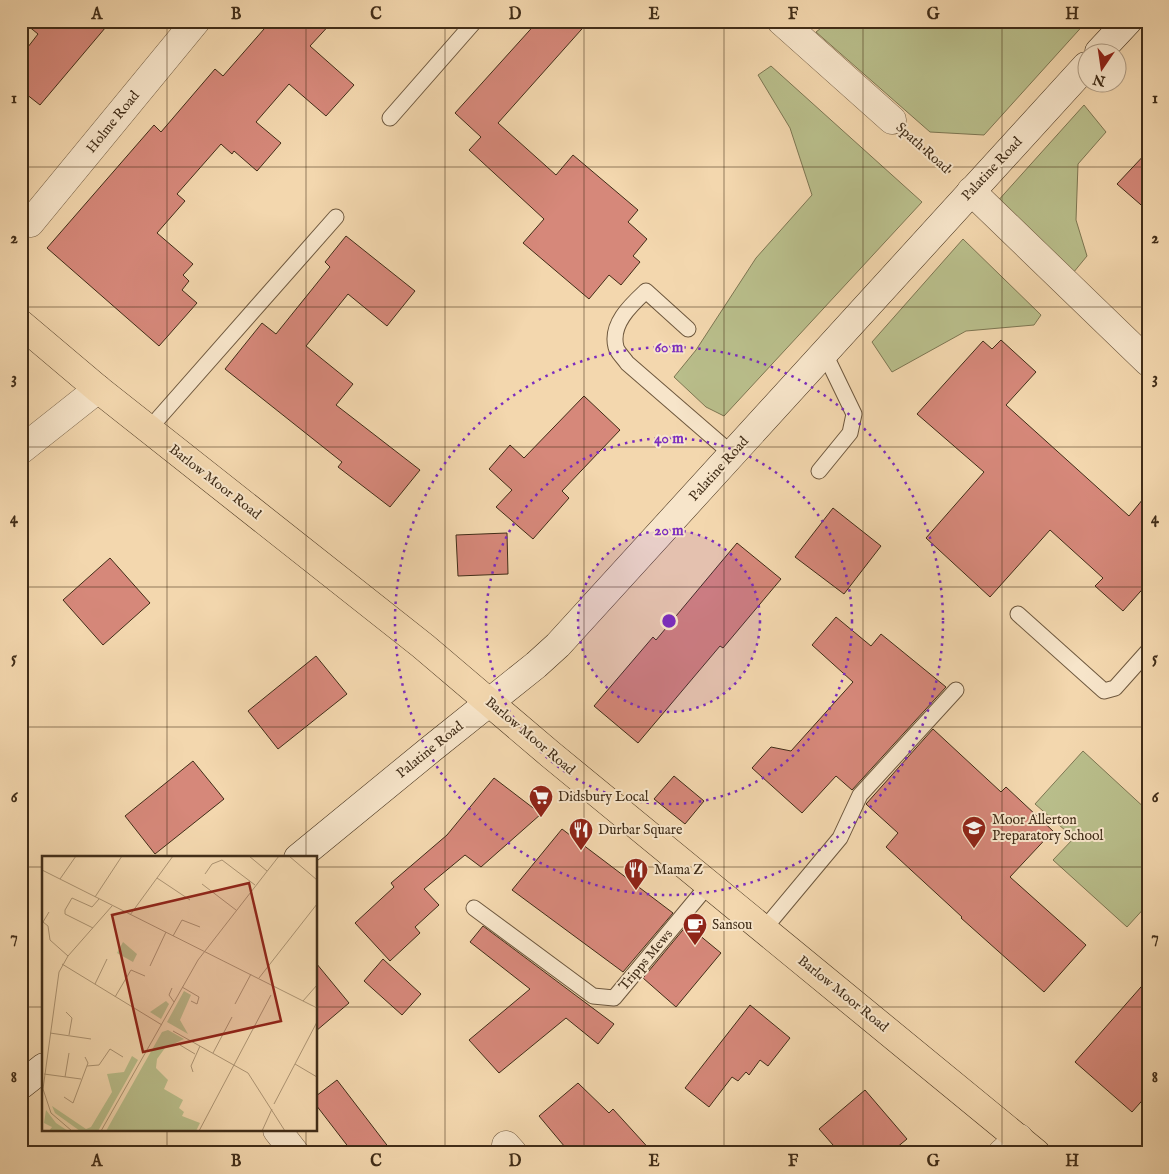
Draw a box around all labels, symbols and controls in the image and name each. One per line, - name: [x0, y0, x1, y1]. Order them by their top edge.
- text: A: [91, 5, 104, 25]
- text: B: [231, 5, 242, 25]
- text: C: [370, 5, 382, 25]
- text: D: [509, 5, 522, 25]
- text: E: [648, 5, 660, 25]
- text: F: [788, 5, 799, 25]
- text: G: [927, 5, 940, 25]
- text: H: [1065, 5, 1079, 25]
- north arrow: [1076, 42, 1126, 92]
- text: N: [1091, 70, 1108, 90]
- street label: Holme Road: [82, 87, 144, 157]
- text: 1: [11, 89, 17, 109]
- text: 1: [1152, 89, 1158, 109]
- street label: Spath Road: [892, 119, 955, 178]
- street label: Palatine Road: [958, 133, 1027, 205]
- text: 2: [10, 229, 18, 249]
- text: 2: [1151, 229, 1159, 249]
- text: 60 m: [655, 338, 684, 357]
- text: 3: [11, 369, 17, 389]
- text: 3: [1152, 369, 1158, 389]
- text: 40 m: [654, 429, 684, 448]
- street label: Palatine Road: [685, 432, 753, 505]
- street label: Barlow Moor Road: [165, 441, 265, 524]
- text: 4: [10, 509, 19, 529]
- text: 4: [1151, 509, 1160, 529]
- text: 20 m: [654, 521, 684, 540]
- centre of rings: [660, 612, 678, 630]
- text: 5: [11, 649, 17, 669]
- text: 5: [1152, 649, 1158, 669]
- street label: Barlow Moor Road: [481, 693, 579, 779]
- street label: Palatine Road: [393, 717, 468, 783]
- supermarket icon: Didsbury Local: [528, 784, 554, 818]
- text: 6: [11, 788, 19, 808]
- place label: Didsbury Local: [558, 788, 649, 806]
- text: 6: [1152, 788, 1160, 808]
- place label: Moor Allerton Preparatory School: [992, 811, 1103, 845]
- school or university icon: Moor Allerton Preparatory School: [961, 815, 987, 849]
- restaurant icon: Durbar Square: [568, 817, 594, 851]
- place label: Durbar Square: [598, 821, 683, 839]
- inset map: [42, 856, 318, 1132]
- restaurant icon: Mama Z: [623, 857, 649, 891]
- place label: Mama Z: [654, 861, 703, 879]
- cafe icon: Sansou: [682, 912, 708, 946]
- place label: Sansou: [712, 916, 752, 934]
- street label: Tripps Mews: [615, 926, 677, 994]
- text: 7: [10, 928, 18, 948]
- text: 7: [1151, 928, 1159, 948]
- street label: Barlow Moor Road: [794, 952, 893, 1036]
- text: 8: [11, 1068, 17, 1088]
- text: 8: [1152, 1068, 1158, 1088]
- text: A: [91, 1152, 104, 1172]
- text: B: [231, 1152, 242, 1172]
- text: C: [370, 1152, 382, 1172]
- text: D: [509, 1152, 522, 1172]
- text: E: [648, 1152, 660, 1172]
- text: F: [788, 1152, 799, 1172]
- text: G: [927, 1152, 940, 1172]
- text: H: [1065, 1152, 1079, 1172]

